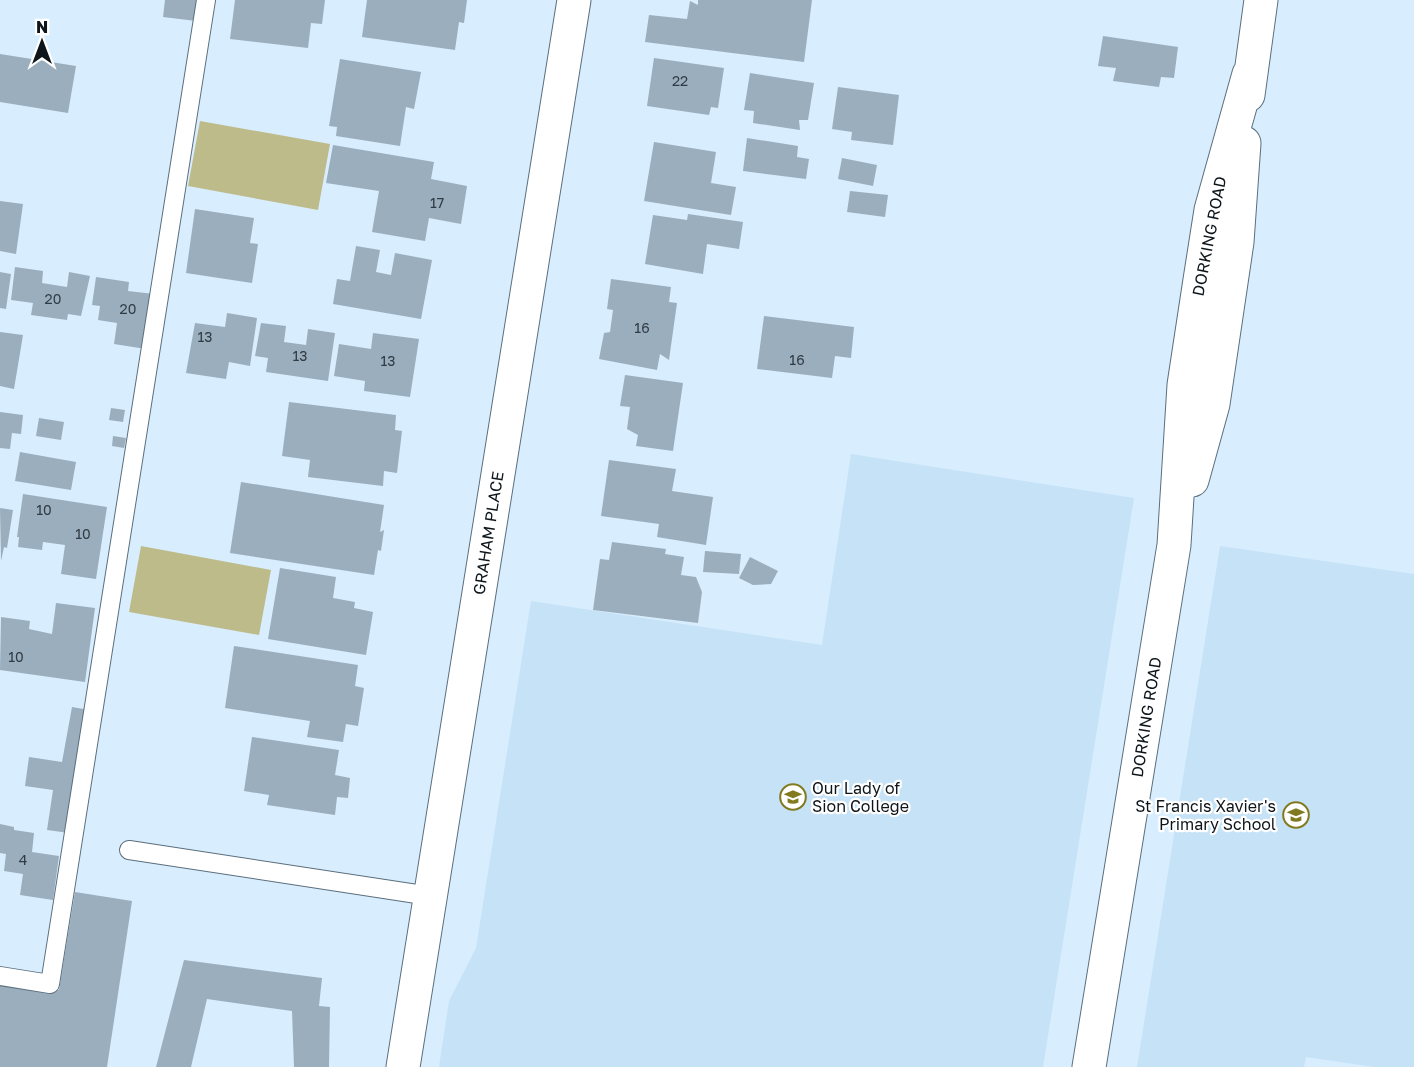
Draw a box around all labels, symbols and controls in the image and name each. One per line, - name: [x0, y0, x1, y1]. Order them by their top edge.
- north arrow: [12, 12, 72, 72]
- text: N: [36, 17, 48, 37]
- house number: 22: [672, 72, 688, 89]
- street label: DORKING ROAD: [1188, 174, 1230, 298]
- house number: 17: [430, 194, 444, 211]
- house number: 20: [45, 290, 61, 307]
- house number: 20: [120, 300, 136, 317]
- house number: 16: [634, 319, 650, 336]
- house number: 13: [198, 328, 212, 345]
- house number: 13: [293, 347, 307, 364]
- house number: 16: [789, 351, 805, 368]
- house number: 13: [381, 352, 395, 369]
- street label: GRAHAM PLACE: [468, 470, 508, 596]
- house number: 10: [36, 501, 52, 518]
- house number: 10: [75, 525, 91, 542]
- house number: 10: [8, 648, 24, 665]
- street label: DORKING ROAD: [1127, 655, 1165, 779]
- place label: Our Lady of Sion College: [812, 778, 909, 816]
- school or university icon: Our Lady of Sion College: [778, 782, 808, 812]
- place label: St Francis Xavier's Primary School: [1135, 796, 1276, 834]
- school or university icon: St Francis Xavier's Primary School: [1281, 800, 1311, 830]
- house number: 4: [19, 851, 27, 868]

